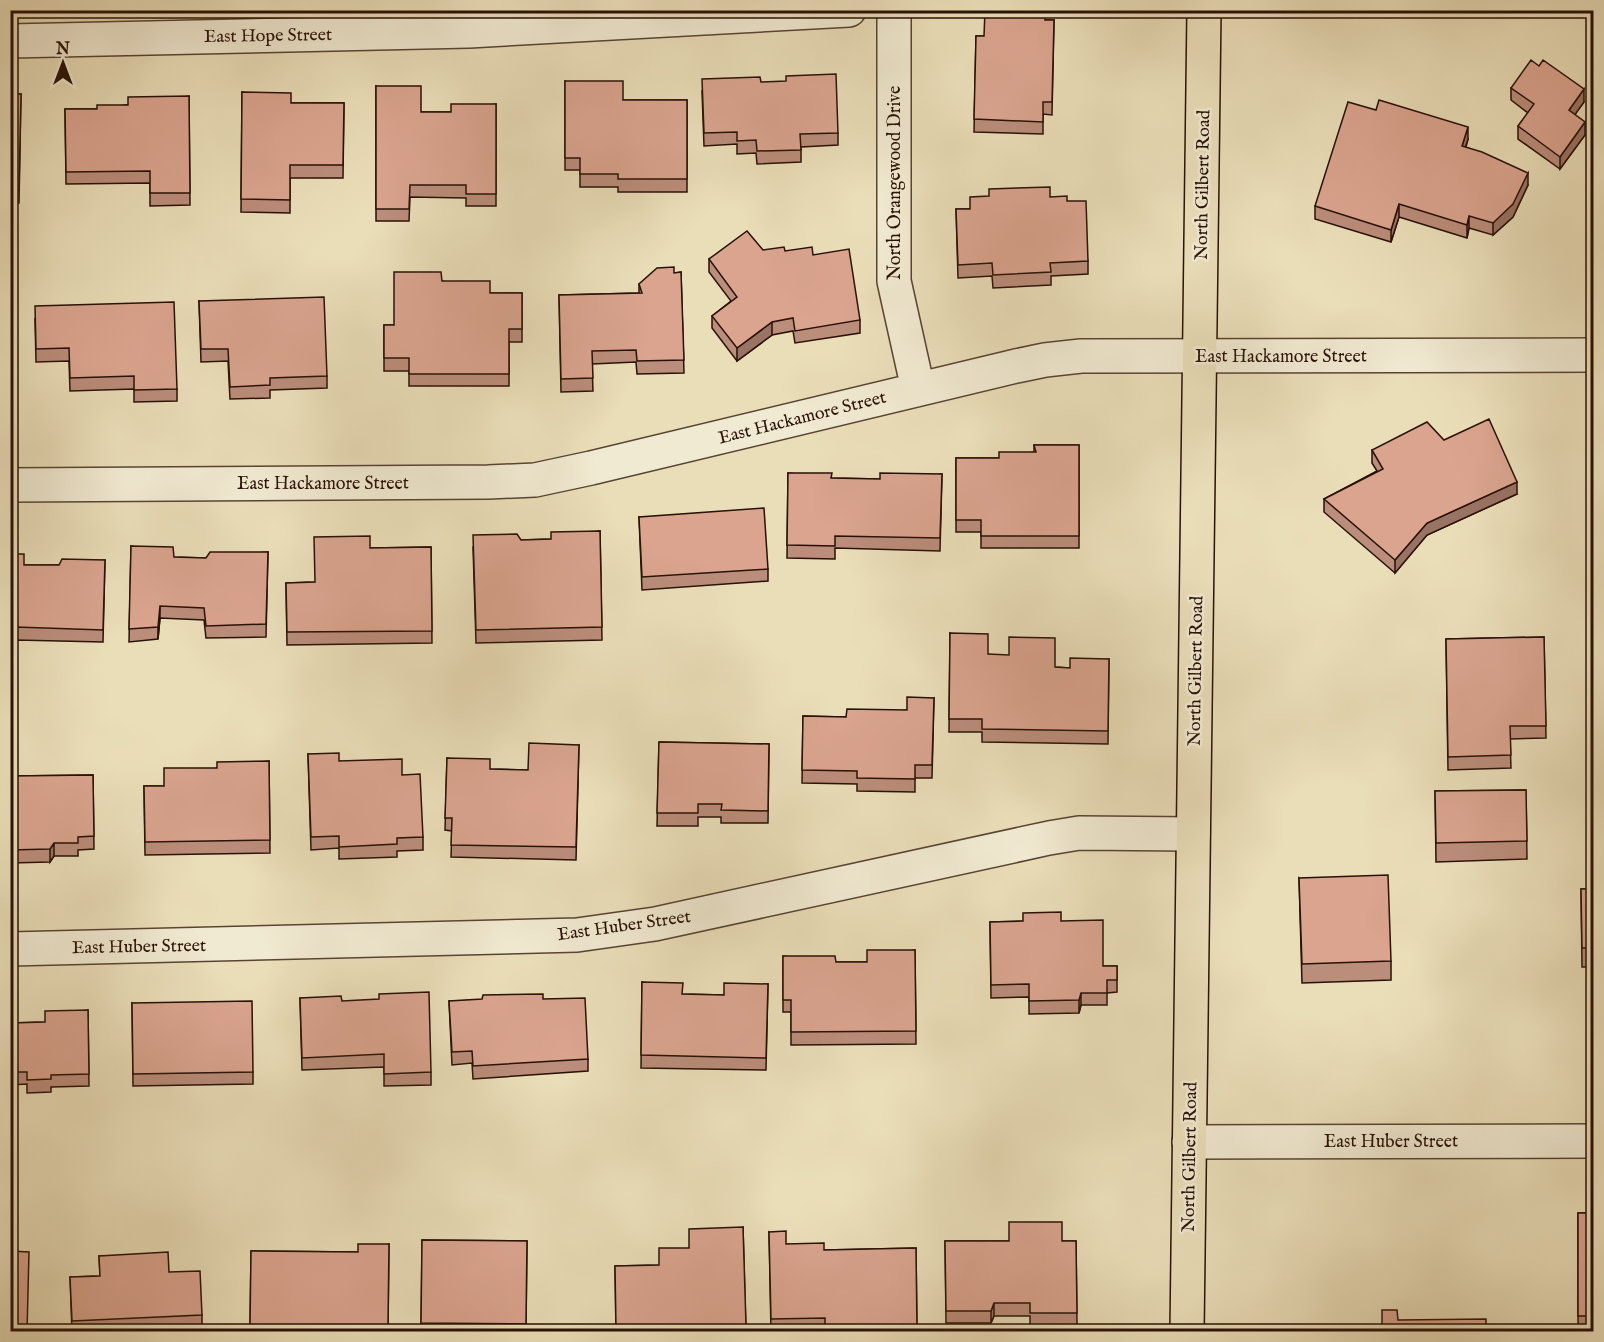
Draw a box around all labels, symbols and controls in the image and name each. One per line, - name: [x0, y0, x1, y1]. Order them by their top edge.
- street label: East Hope Street: [204, 24, 332, 49]
- north arrow: [33, 33, 93, 93]
- text: N: [55, 40, 70, 60]
- street label: North Orangewood Drive: [884, 86, 907, 280]
- street label: North Gilbert Road: [1191, 109, 1216, 260]
- street label: East Hackamore Street: [1195, 346, 1367, 369]
- street label: East Hackamore Street: [716, 386, 889, 450]
- street label: East Hackamore Street: [237, 473, 409, 496]
- street label: North Gilbert Road: [1184, 595, 1209, 746]
- street label: East Huber Street: [556, 906, 692, 947]
- street label: East Huber Street: [72, 935, 206, 960]
- street label: North Gilbert Road: [1178, 1081, 1203, 1232]
- street label: East Huber Street: [1324, 1131, 1458, 1154]

